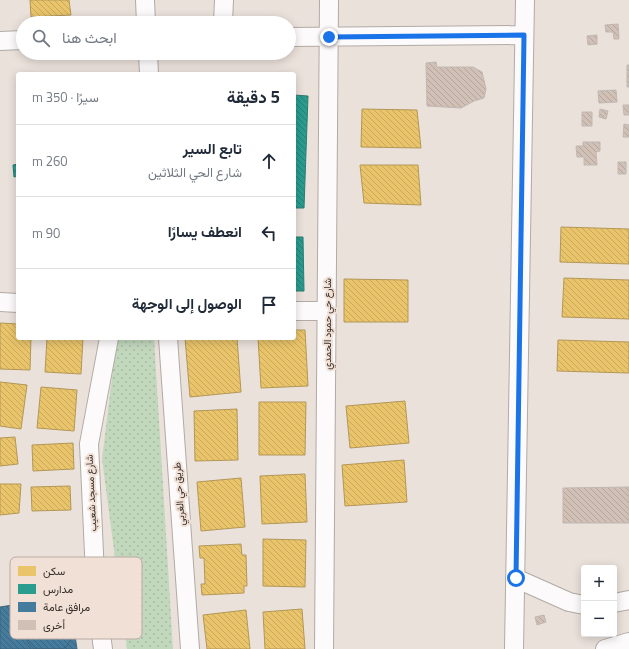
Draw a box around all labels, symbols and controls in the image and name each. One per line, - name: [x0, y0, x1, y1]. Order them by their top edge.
- search box: [16, 16, 296, 60]
- text: ابحث هنا: [62, 26, 117, 49]
- icon: search: [30, 27, 52, 49]
- route end: [320, 28, 338, 46]
- text: 5 دقيقة: [227, 84, 280, 110]
- text: سيرًا · 350 m: [32, 87, 99, 107]
- text: تابع السير: [183, 137, 242, 160]
- icon: ahead: [258, 150, 280, 172]
- text: 260 m: [32, 151, 68, 171]
- text: شارع الحي الثلاثين: [148, 162, 242, 182]
- text: انعطف يسارًا: [168, 220, 242, 243]
- icon: left: [258, 222, 280, 244]
- text: 90 m: [32, 223, 60, 243]
- street label: شارع حي حمود الحمدي: [320, 278, 336, 370]
- text: الوصول إلى الوجهة: [132, 292, 242, 315]
- icon: arrive: [258, 294, 280, 316]
- street label: شارع مسجد شعيب: [81, 454, 101, 532]
- street label: طريق حي الغربي: [169, 461, 190, 526]
- legend: [10, 557, 142, 639]
- text: سكن: [43, 563, 66, 579]
- map controls: [581, 565, 617, 637]
- button: +: [581, 565, 617, 601]
- route start: [507, 569, 525, 587]
- text: مدارس: [43, 581, 73, 597]
- text: مرافق عامة: [43, 599, 90, 615]
- button: −: [581, 601, 617, 637]
- text: أخرى: [43, 617, 65, 633]

